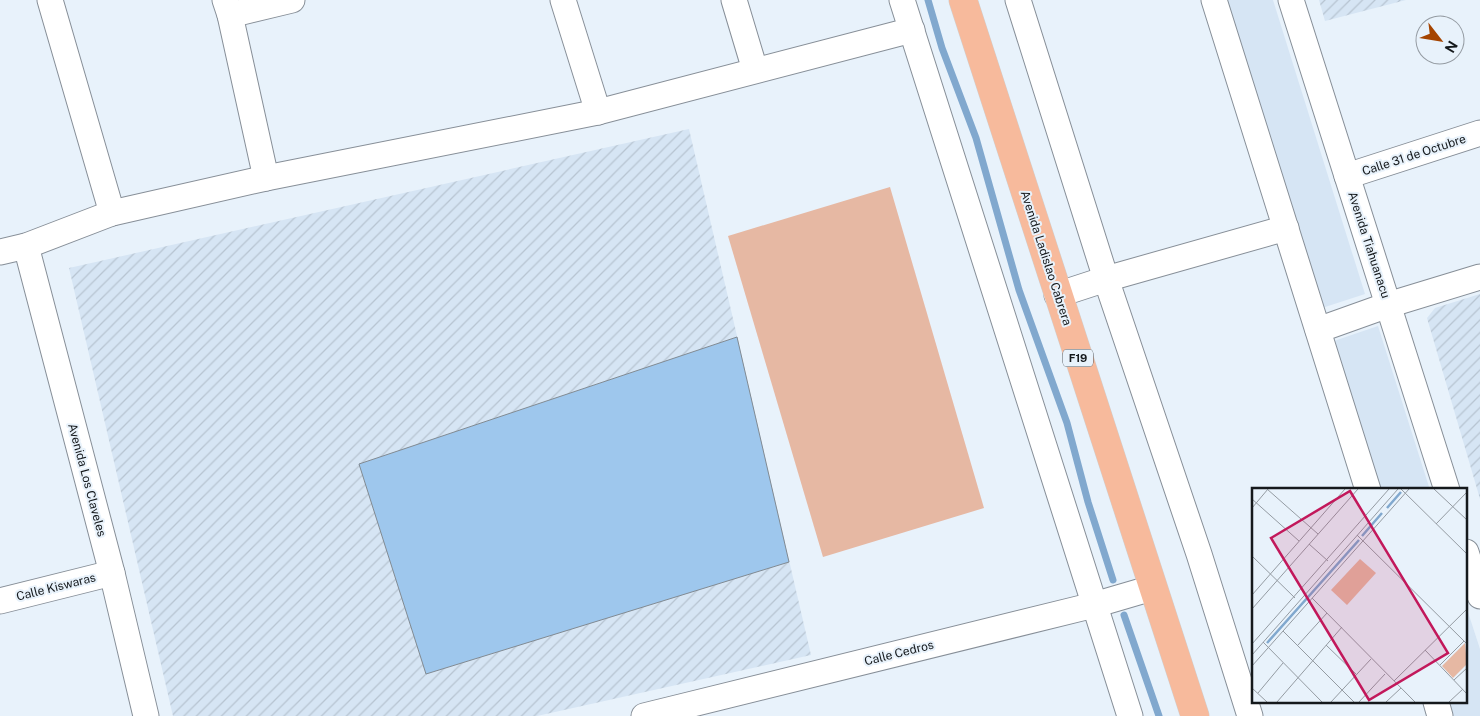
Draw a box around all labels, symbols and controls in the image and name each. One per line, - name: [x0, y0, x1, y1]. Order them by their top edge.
- north arrow: [1415, 15, 1465, 65]
- text: N: [1441, 38, 1461, 56]
- street label: Calle 31 de Octubre: [1360, 132, 1468, 178]
- street label: Avenida Ladislao Cabrera: [1018, 189, 1074, 327]
- street label: Avenida Tiahuanacu: [1345, 190, 1393, 300]
- road number: F19: [1063, 349, 1093, 366]
- street label: Avenida Los Claveles: [65, 422, 109, 538]
- inset map: [1252, 488, 1468, 704]
- street label: Calle Kiswaras: [15, 570, 97, 604]
- street label: Calle Cedros: [863, 638, 935, 668]

